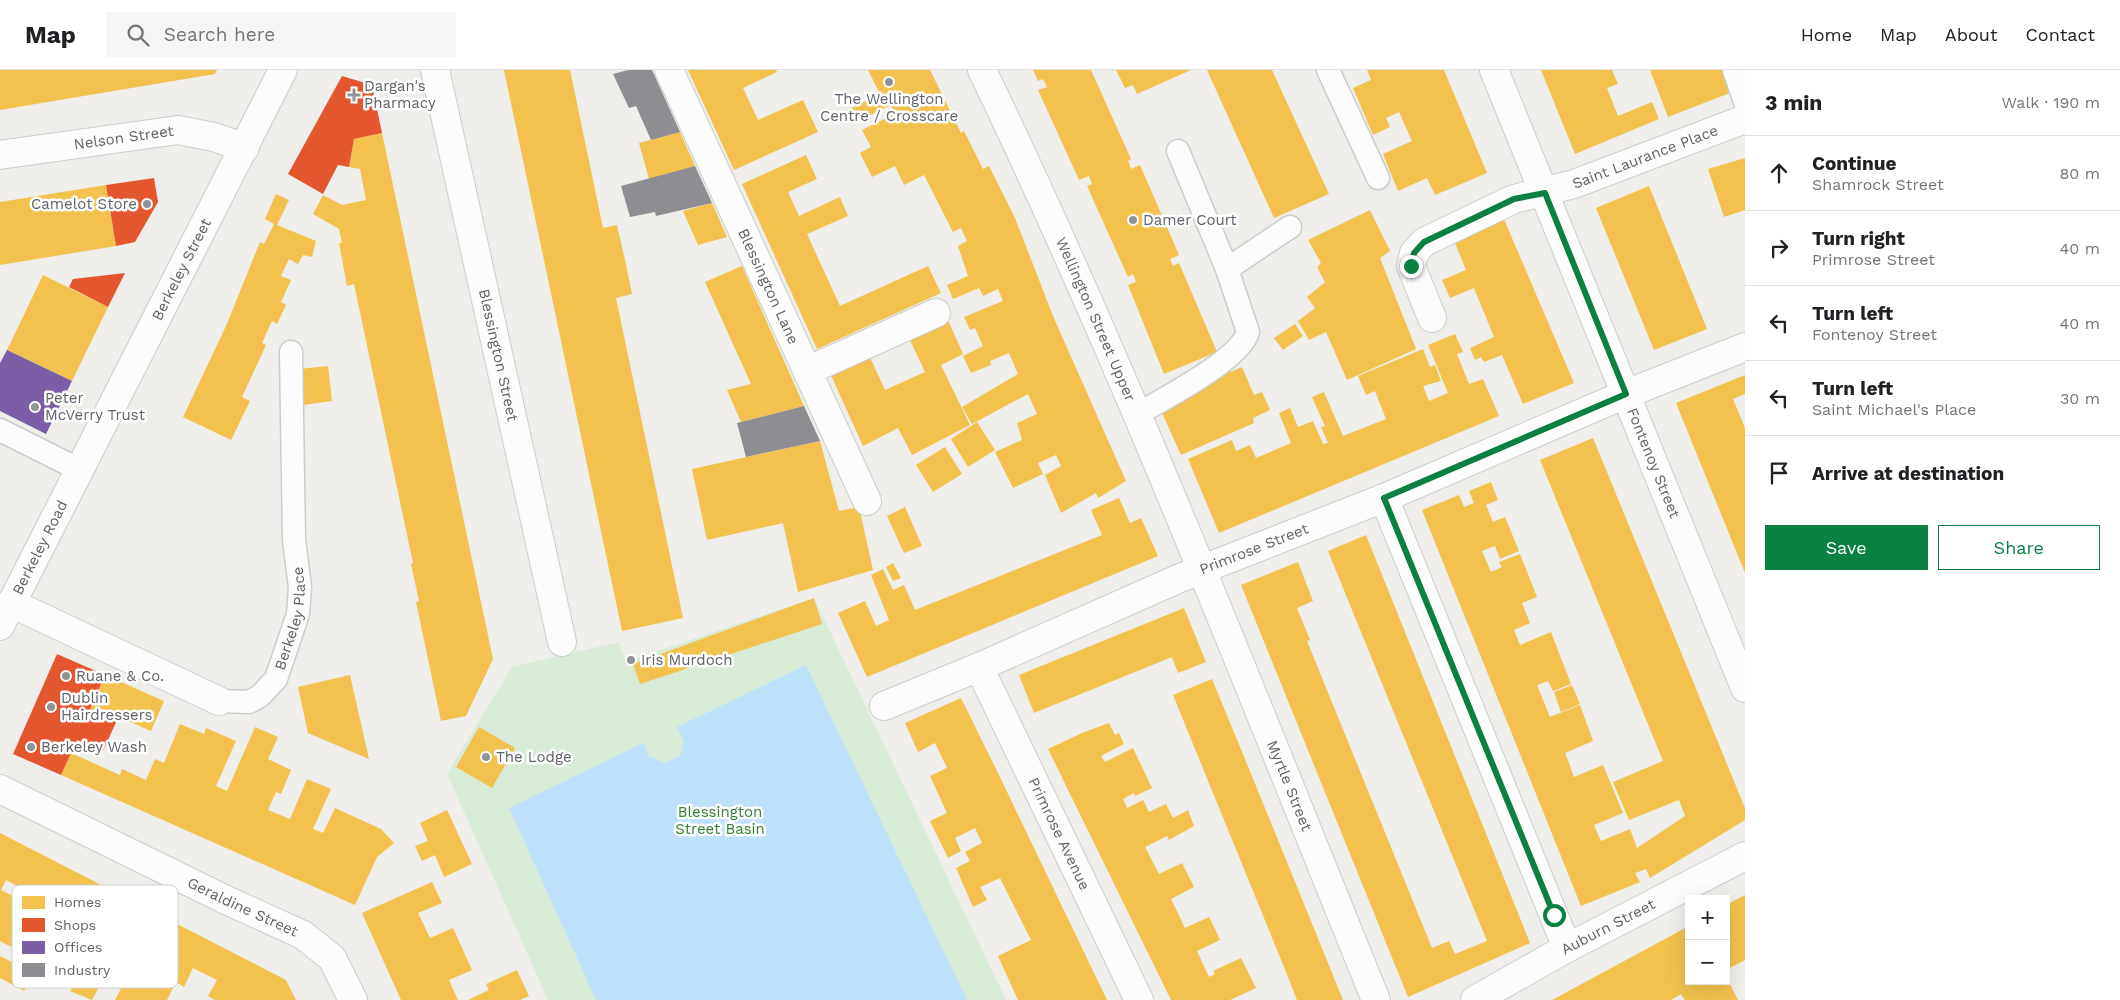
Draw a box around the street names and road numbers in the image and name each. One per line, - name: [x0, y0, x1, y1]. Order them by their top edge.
- street label: Saint Laurance Place: [1570, 121, 1721, 193]
- street label: Nelson Street: [73, 122, 176, 154]
- street label: Berkeley Street: [148, 215, 215, 324]
- street label: Blessington Lane: [734, 226, 803, 347]
- street label: Wellington Street Upper: [1052, 234, 1139, 404]
- street label: Blessington Street: [475, 287, 522, 424]
- street label: Fontenoy Street: [1623, 405, 1684, 521]
- street label: Berkeley Road: [8, 497, 71, 598]
- street label: Primrose Street: [1197, 519, 1312, 578]
- street label: Berkeley Place: [271, 566, 309, 672]
- street label: Myrtle Street: [1263, 738, 1316, 834]
- street label: Primrose Avenue: [1024, 775, 1094, 893]
- street label: Geraldine Street: [184, 873, 302, 941]
- street label: Auburn Street: [1558, 895, 1659, 958]

